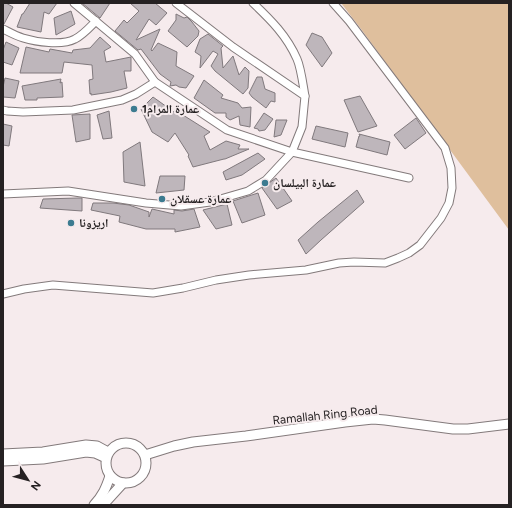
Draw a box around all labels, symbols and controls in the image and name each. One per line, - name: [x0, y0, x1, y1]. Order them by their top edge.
- place label: عمارة المرام1: [142, 102, 199, 117]
- marker: عمارة المرام1: [129, 104, 139, 114]
- place label: عمارة البيلسان: [273, 176, 336, 191]
- marker: عمارة البيلسان: [260, 178, 270, 188]
- place label: عمارة عسقلان: [170, 192, 231, 207]
- marker: عمارة عسقلان: [157, 194, 167, 204]
- place label: اريزونا: [79, 216, 109, 230]
- marker: اريزونا: [66, 218, 76, 228]
- street label: Ramallah Ring Road: [272, 403, 378, 427]
- north arrow: [8, 460, 48, 500]
- text: N: [28, 478, 43, 493]

